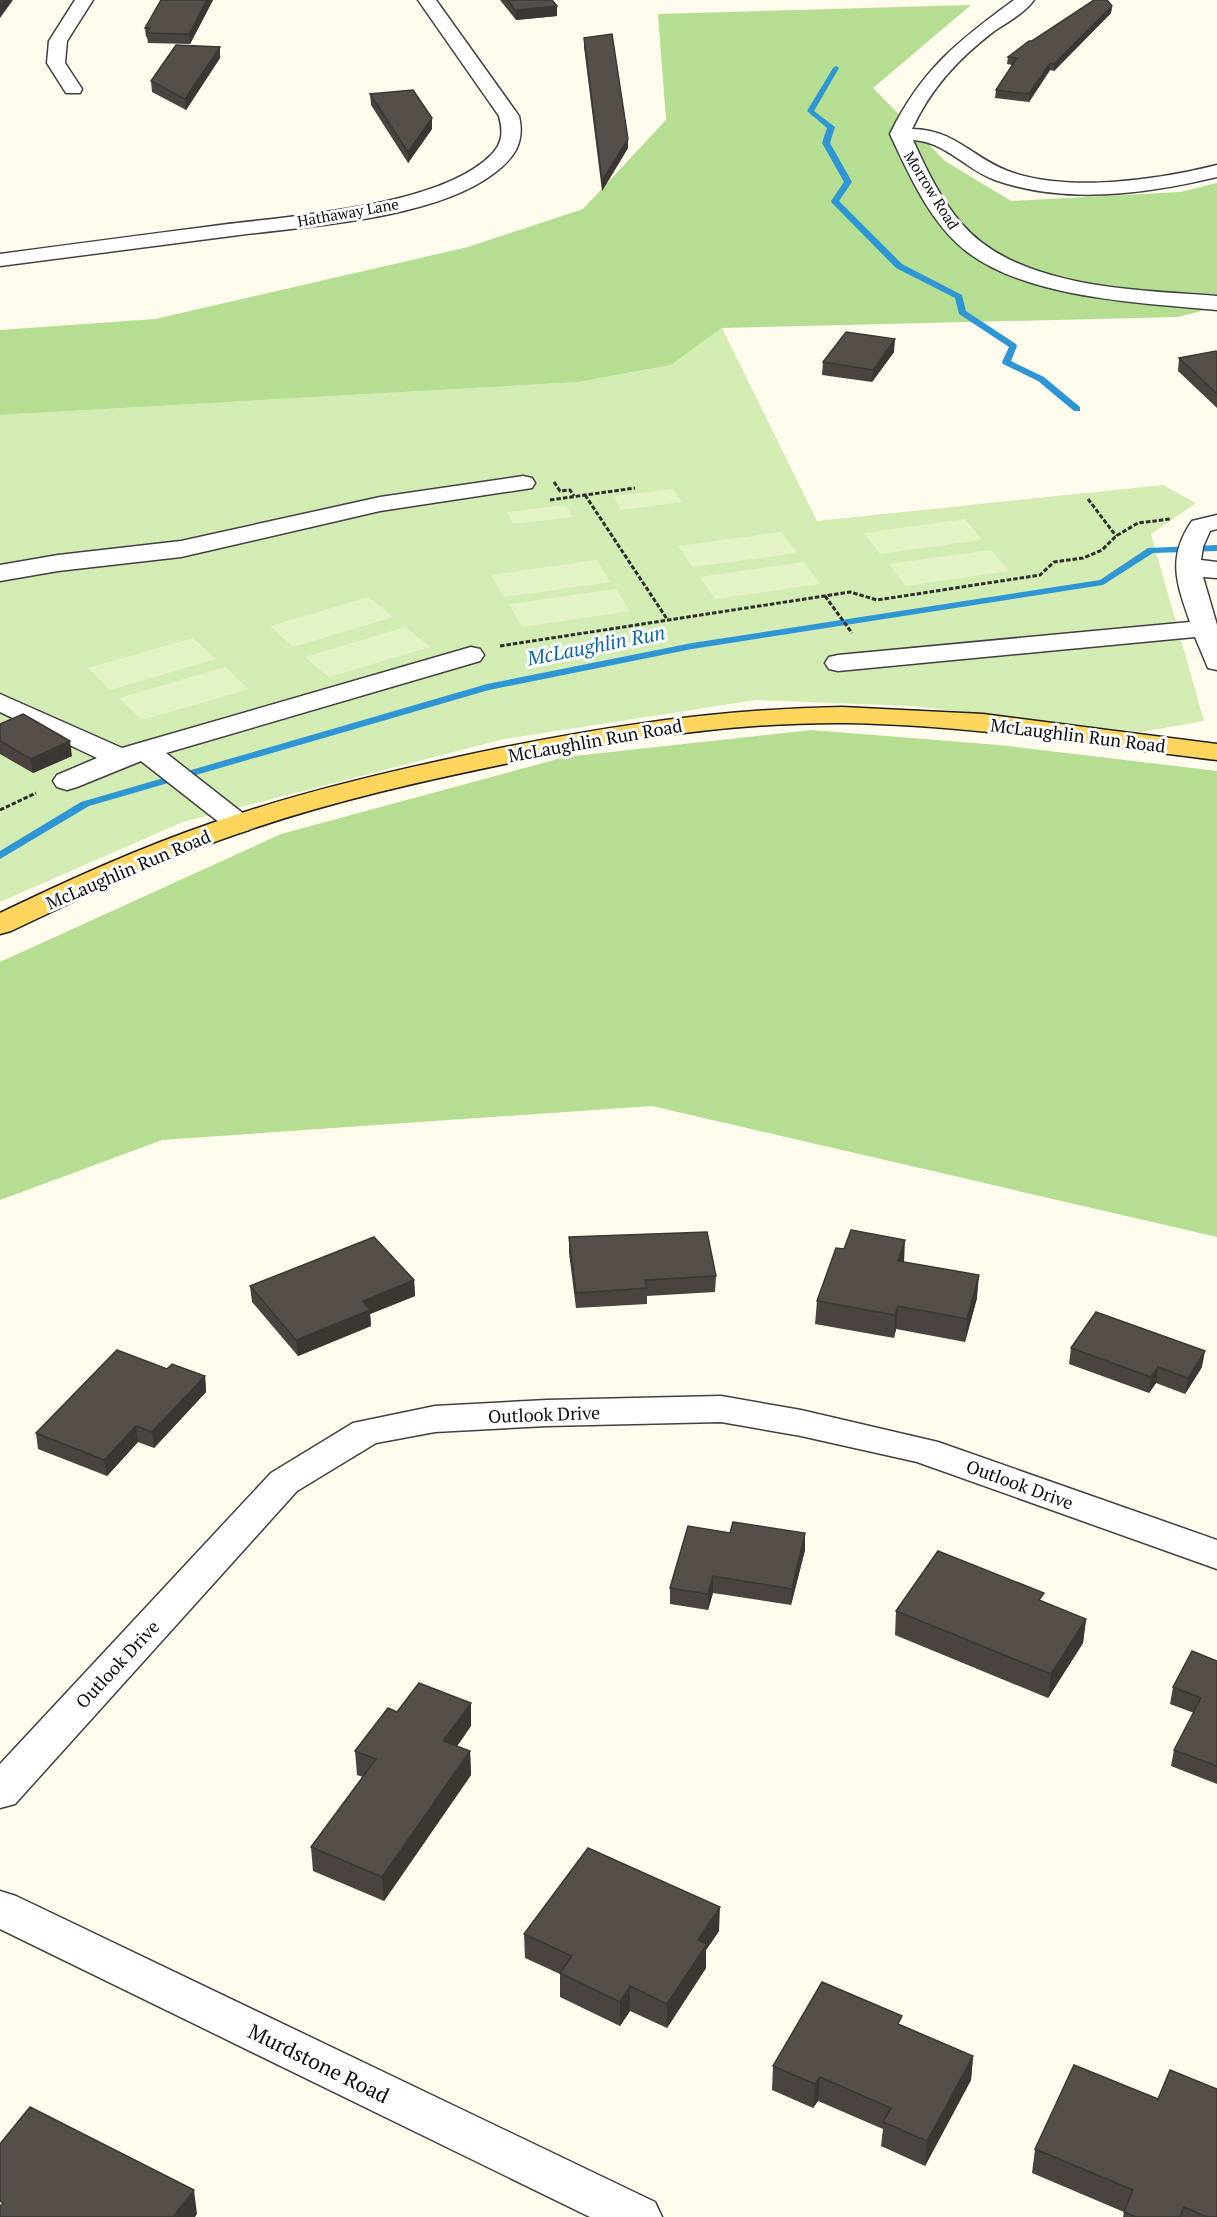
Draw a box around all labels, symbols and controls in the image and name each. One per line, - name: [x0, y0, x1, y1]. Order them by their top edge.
- street label: Morrow Road: [900, 147, 964, 233]
- street label: Hathaway Lane: [296, 193, 400, 231]
- water label: McLaughlin Run: [524, 618, 667, 672]
- street label: McLaughlin Run Road: [989, 712, 1167, 758]
- street label: McLaughlin Run Road: [506, 713, 684, 767]
- street label: McLaughlin Run Road: [42, 824, 214, 914]
- street label: Outlook Drive: [487, 1400, 601, 1428]
- street label: Outlook Drive: [963, 1454, 1077, 1514]
- street label: Outlook Drive: [70, 1615, 164, 1713]
- street label: Murdstone Road: [244, 2017, 394, 2109]

